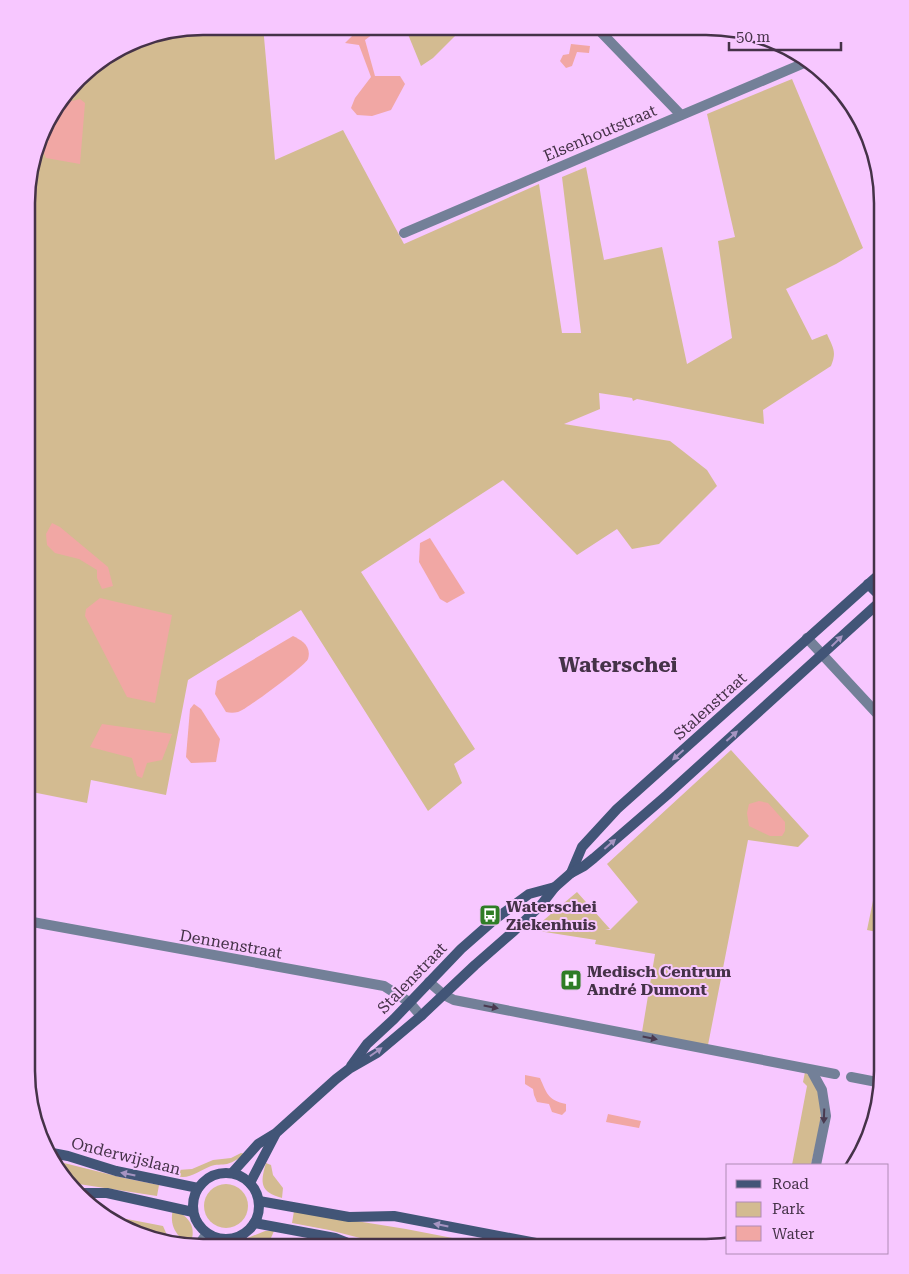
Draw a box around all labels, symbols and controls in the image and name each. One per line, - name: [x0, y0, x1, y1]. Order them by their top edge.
- scale bar: [729, 20, 842, 52]
- text: 50 m: [736, 28, 771, 46]
- street label: Elsenhoutstraat: [541, 101, 659, 165]
- one-way arrow: [831, 635, 843, 647]
- district label: Waterschei: [558, 653, 678, 677]
- street label: Stalenstraat: [670, 668, 750, 744]
- one-way arrow: [725, 730, 737, 742]
- one-way arrow: [673, 749, 685, 761]
- one-way arrow: [604, 838, 617, 849]
- place label: Waterschei Ziekenhuis: [506, 897, 597, 934]
- bus stop icon: Waterschei Ziekenhuis: [478, 903, 502, 927]
- street label: Dennenstraat: [178, 926, 284, 962]
- street label: Stalenstraat: [373, 938, 451, 1018]
- place label: Medisch Centrum André Dumont: [587, 962, 732, 999]
- hospital icon: Medisch Centrum André Dumont: [559, 968, 583, 992]
- one-way arrow: [483, 1003, 498, 1011]
- one-way arrow: [642, 1035, 658, 1043]
- one-way arrow: [369, 1048, 383, 1057]
- one-way arrow: [820, 1108, 828, 1124]
- street label: Onderwijslaan: [69, 1133, 183, 1179]
- legend: [726, 1164, 889, 1254]
- one-way arrow: [120, 1169, 136, 1177]
- text: Road: [772, 1175, 809, 1193]
- text: Park: [772, 1200, 806, 1218]
- one-way arrow: [433, 1221, 448, 1229]
- text: Water: [772, 1225, 814, 1243]

